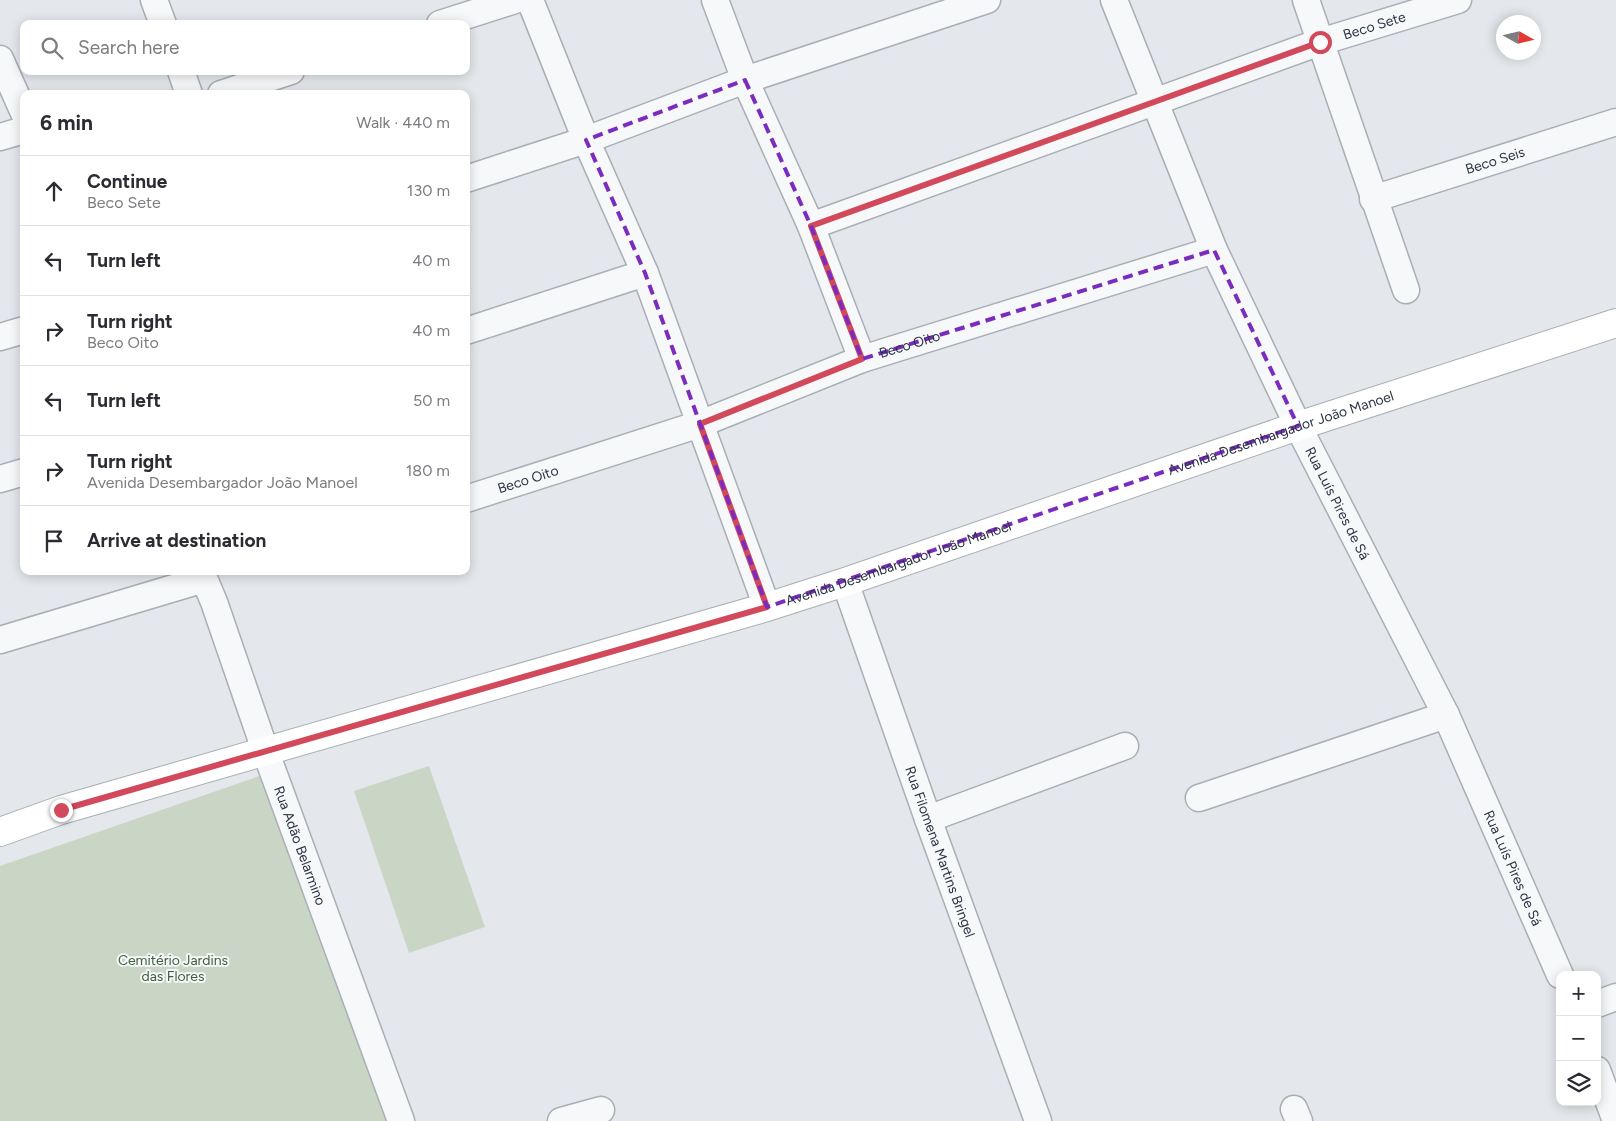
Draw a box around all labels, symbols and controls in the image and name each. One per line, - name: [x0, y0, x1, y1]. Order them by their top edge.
- street label: Beco Sete: [1341, 8, 1408, 43]
- north arrow: [1496, 15, 1541, 60]
- search box: [20, 20, 470, 75]
- route start: [1309, 31, 1332, 54]
- icon: search: [38, 34, 66, 62]
- text: Search here: [78, 36, 180, 59]
- text: 6 min: [40, 110, 93, 135]
- text: Walk · 440 m: [356, 113, 450, 132]
- street label: Beco Seis: [1463, 143, 1527, 178]
- text: Continue: [87, 170, 167, 193]
- icon: ahead: [40, 177, 68, 205]
- text: 130 m: [407, 181, 450, 200]
- text: Beco Sete: [87, 193, 161, 212]
- icon: left: [40, 247, 68, 275]
- text: Turn left: [87, 249, 161, 272]
- text: 40 m: [412, 251, 450, 270]
- text: Turn right: [87, 310, 173, 333]
- icon: right: [40, 317, 68, 345]
- text: 40 m: [412, 321, 450, 340]
- street label: Beco Oito: [877, 327, 942, 362]
- text: Beco Oito: [87, 333, 159, 352]
- icon: left: [40, 387, 68, 415]
- street label: Avenida Desembargador João Manoel: [1166, 388, 1396, 479]
- text: Turn left: [87, 389, 161, 412]
- text: 50 m: [413, 391, 450, 410]
- street label: Rua Luís Pires de Sá: [1301, 444, 1373, 563]
- text: Turn right: [87, 450, 173, 473]
- icon: right: [40, 457, 68, 485]
- text: 180 m: [406, 461, 450, 480]
- street label: Beco Oito: [496, 462, 561, 497]
- text: Avenida Desembargador João Manoel: [87, 473, 358, 492]
- street label: Avenida Desembargador João Manoel: [784, 517, 1014, 609]
- icon: arrive: [40, 527, 68, 555]
- text: Arrive at destination: [87, 529, 266, 552]
- street label: Rua Filomena Martins Bringel: [901, 764, 978, 940]
- street label: Rua Adão Belarmino: [270, 784, 329, 908]
- route end: [50, 799, 73, 822]
- street label: Rua Luís Pires de Sá: [1480, 808, 1545, 929]
- park label: Cemitério Jardins das Flores: [118, 952, 228, 985]
- map controls: [1556, 971, 1601, 1106]
- button: +: [1556, 971, 1601, 1016]
- button: −: [1556, 1016, 1601, 1061]
- button: layers: [1556, 1061, 1601, 1106]

